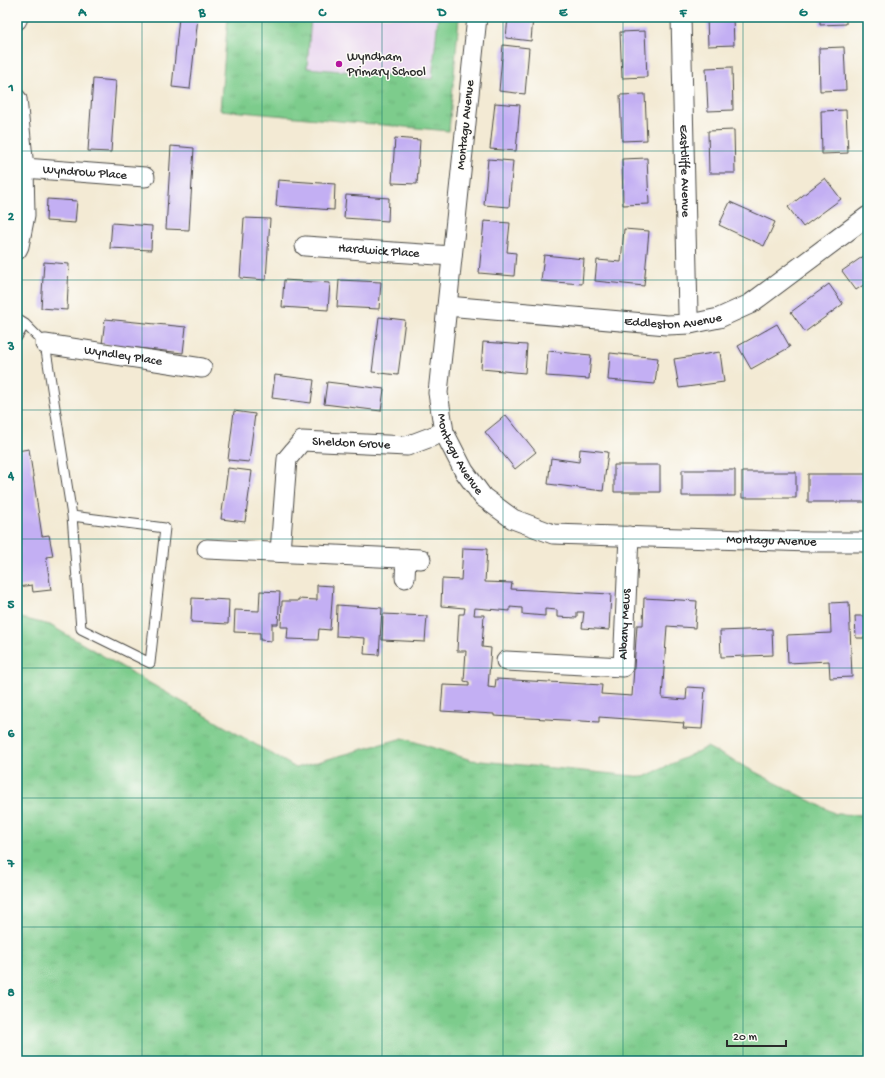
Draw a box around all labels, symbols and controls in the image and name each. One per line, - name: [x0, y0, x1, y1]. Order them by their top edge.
- text: A: [77, 6, 87, 21]
- text: B: [198, 6, 207, 21]
- text: C: [317, 6, 327, 21]
- text: D: [437, 6, 447, 21]
- text: E: [559, 6, 568, 21]
- text: F: [679, 6, 688, 21]
- text: G: [799, 6, 808, 21]
- place label: Wyndham Primary School: [346, 50, 426, 80]
- marker: Wyndham Primary School: [334, 59, 344, 69]
- street label: Montagu Avenue: [454, 79, 478, 171]
- text: 1: [7, 81, 14, 96]
- street label: Eastcliffe Avenue: [676, 125, 693, 218]
- street label: Wyndrow Place: [42, 162, 128, 183]
- text: 2: [8, 210, 15, 225]
- street label: Hardwick Place: [338, 241, 420, 261]
- street label: Eddleston Avenue: [624, 310, 723, 333]
- text: 3: [7, 340, 15, 355]
- street label: Wyndley Place: [83, 343, 163, 369]
- street label: Montagu Avenue: [434, 412, 487, 498]
- street label: Sheldon Grove: [312, 434, 391, 453]
- text: 4: [7, 469, 15, 484]
- street label: Montagu Avenue: [726, 532, 817, 550]
- street label: Albany Mews: [616, 587, 634, 660]
- text: 5: [8, 598, 15, 613]
- text: 6: [8, 727, 15, 742]
- text: 7: [7, 857, 16, 872]
- text: 8: [7, 986, 15, 1001]
- scale bar: [727, 1022, 786, 1048]
- text: 20 m: [733, 1031, 758, 1045]

